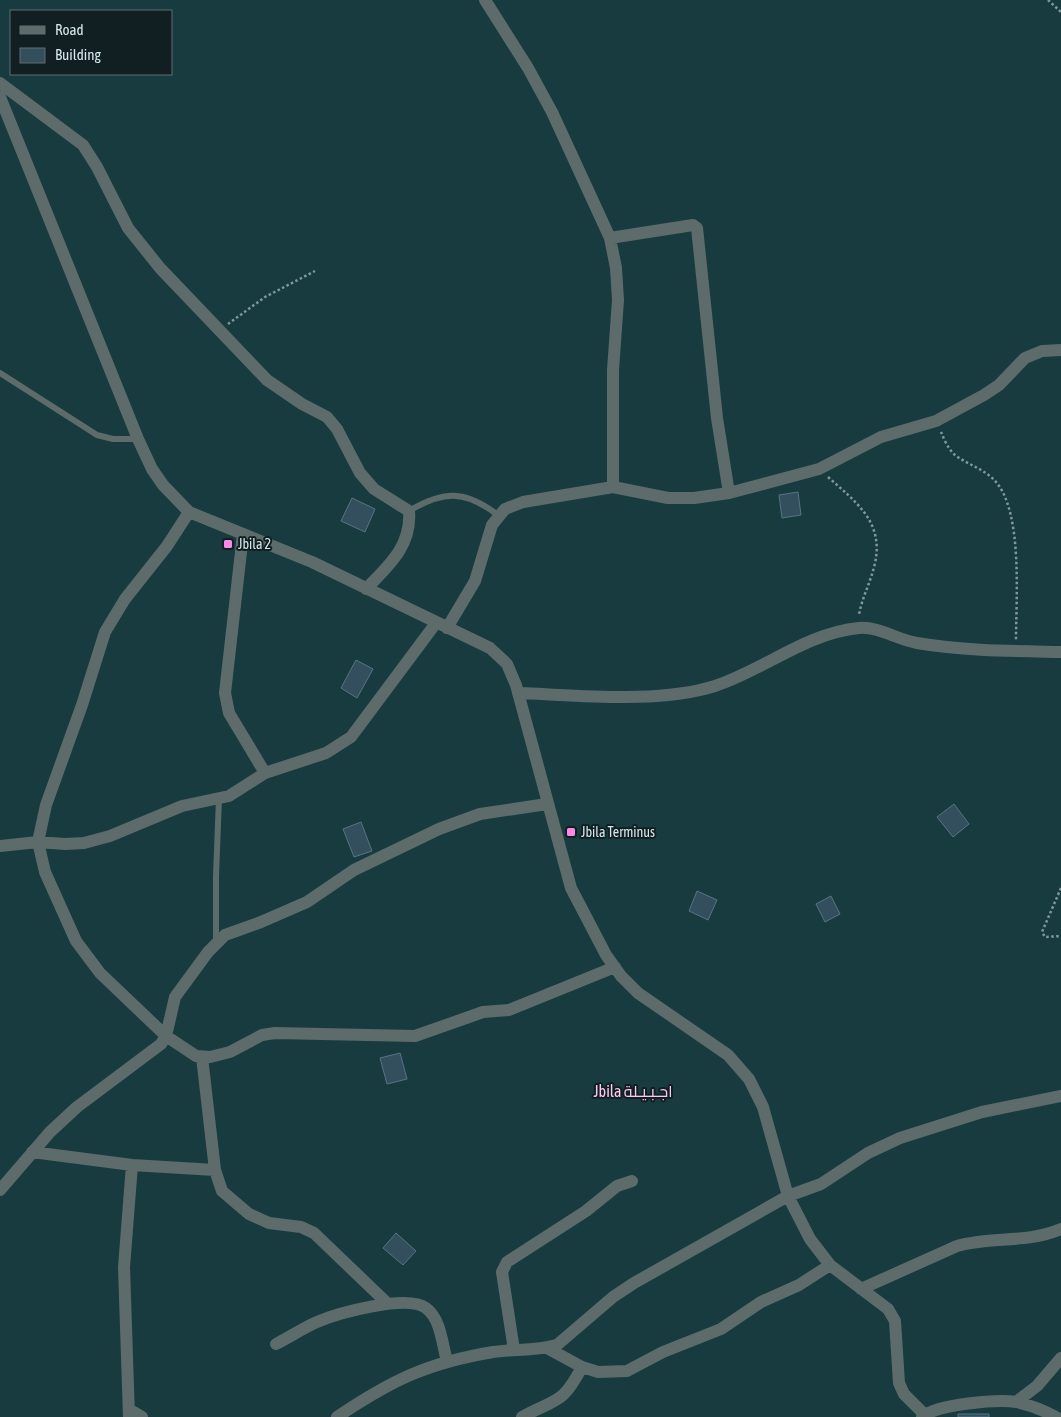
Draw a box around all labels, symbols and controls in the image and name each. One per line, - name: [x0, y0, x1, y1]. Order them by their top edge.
- legend: [10, 10, 172, 75]
- text: Road: [55, 21, 84, 38]
- text: Building: [55, 46, 101, 63]
- place label: Jbila 2: [238, 536, 271, 552]
- marker: Jbila 2: [222, 538, 234, 550]
- place label: Jbila Terminus: [581, 824, 655, 840]
- marker: Jbila Terminus: [565, 826, 577, 838]
- district label: Jbila اجـبـيـلة: [593, 1082, 673, 1101]

